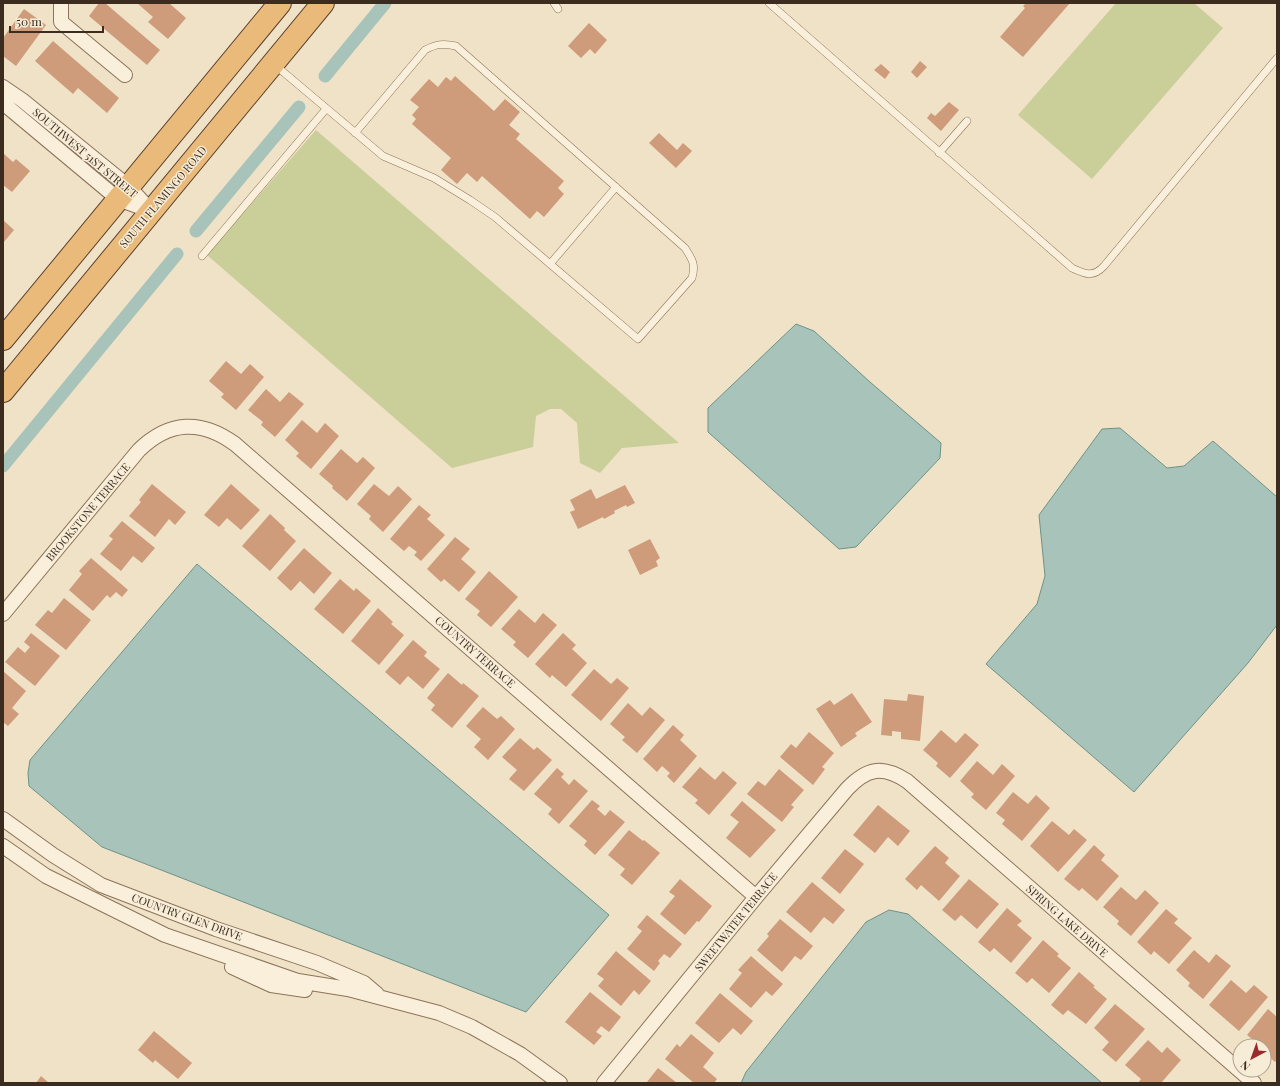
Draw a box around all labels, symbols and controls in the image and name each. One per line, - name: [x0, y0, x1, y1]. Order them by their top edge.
- scale bar: [10, 8, 103, 34]
- text: 50 m: [16, 13, 42, 29]
- street label: SOUTHWEST 51ST STREET: [30, 104, 141, 201]
- street label: SOUTH FLAMINGO ROAD: [116, 143, 210, 251]
- street label: BROOKSTONE TERRACE: [42, 459, 133, 564]
- street label: COUNTRY TERRACE: [432, 613, 519, 691]
- street label: SWEETWATER TERRACE: [691, 869, 781, 974]
- street label: SPRING LAKE DRIVE: [1023, 881, 1112, 960]
- street label: COUNTRY GLEN DRIVE: [130, 889, 245, 944]
- north arrow: [1232, 1038, 1272, 1078]
- text: N: [1237, 1058, 1253, 1074]

